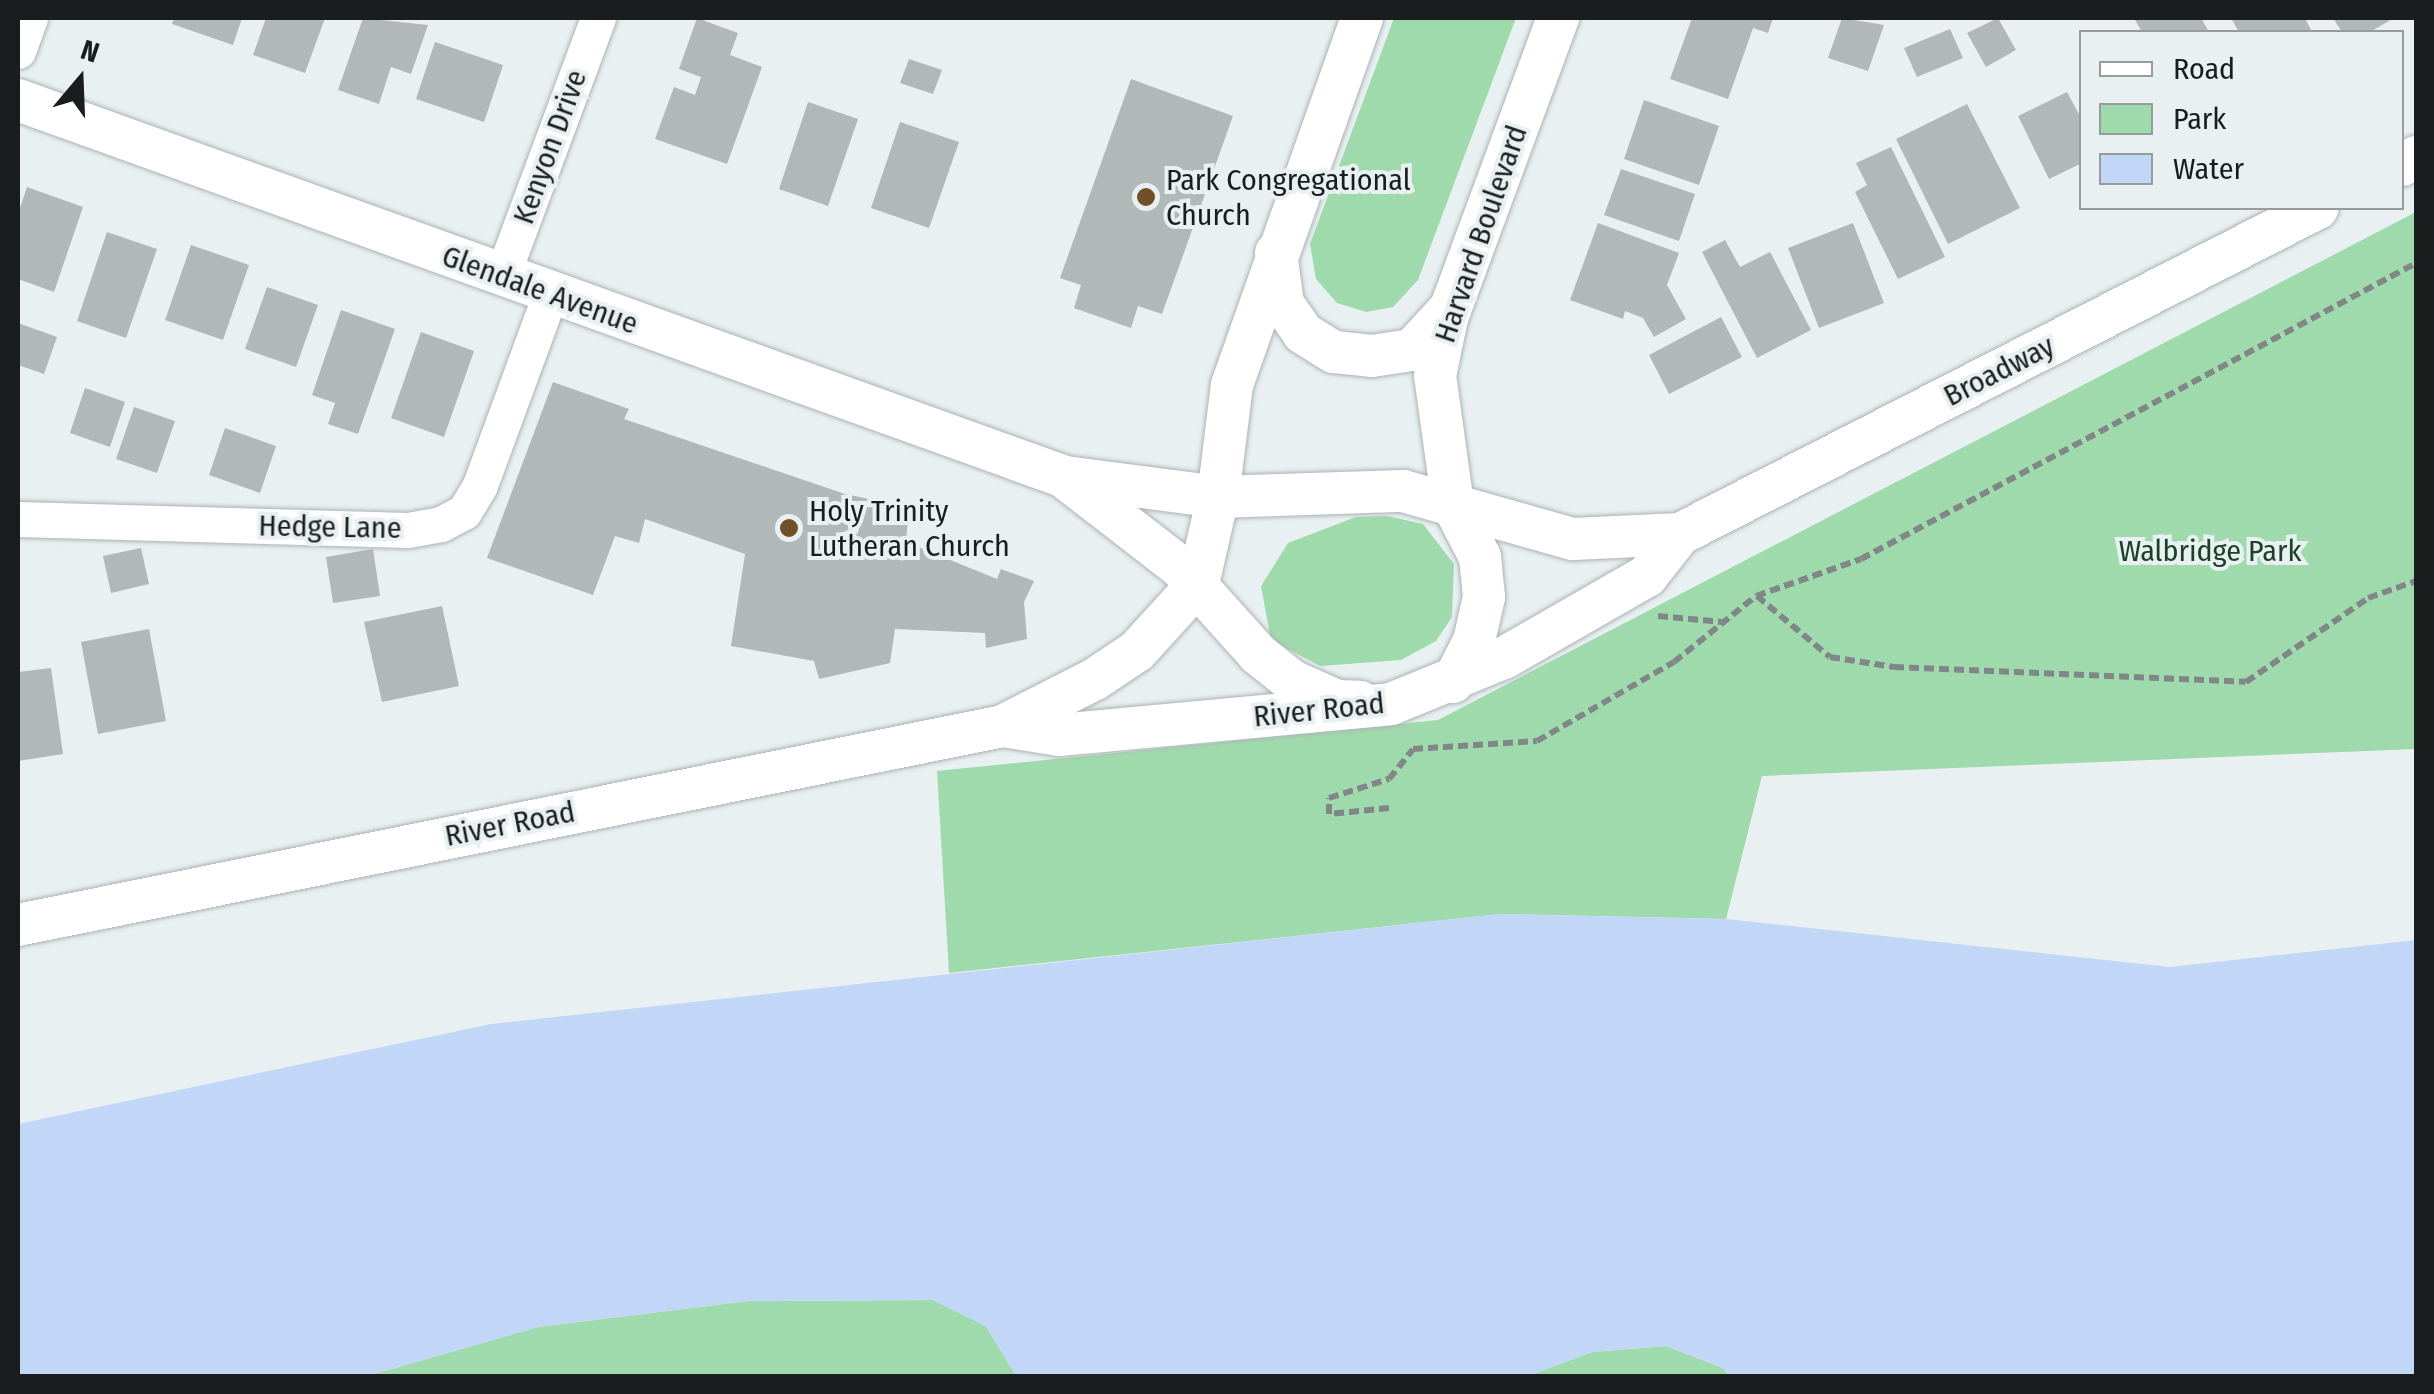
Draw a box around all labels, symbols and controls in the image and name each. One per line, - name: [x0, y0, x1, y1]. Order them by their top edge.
- north arrow: [30, 30, 130, 130]
- legend: [2079, 30, 2404, 210]
- text: N: [77, 33, 103, 69]
- text: Road: [2173, 51, 2235, 87]
- street label: Kenyon Drive: [506, 65, 594, 229]
- text: Park: [2173, 101, 2226, 137]
- street label: Harvard Boulevard: [1427, 121, 1535, 347]
- text: Water: [2173, 151, 2244, 187]
- place label: Park Congregational Church: [1166, 162, 1411, 232]
- marker: Park Congregational Church: [1135, 186, 1157, 208]
- street label: Glendale Avenue: [437, 238, 643, 342]
- street label: Broadway: [1938, 328, 2060, 414]
- place label: Holy Trinity Lutheran Church: [809, 493, 1010, 564]
- street label: Hedge Lane: [258, 508, 402, 546]
- marker: Holy Trinity Lutheran Church: [778, 517, 800, 539]
- park label: Walbridge Park: [2119, 533, 2301, 569]
- street label: River Road: [1252, 685, 1386, 735]
- street label: River Road: [442, 794, 578, 854]

